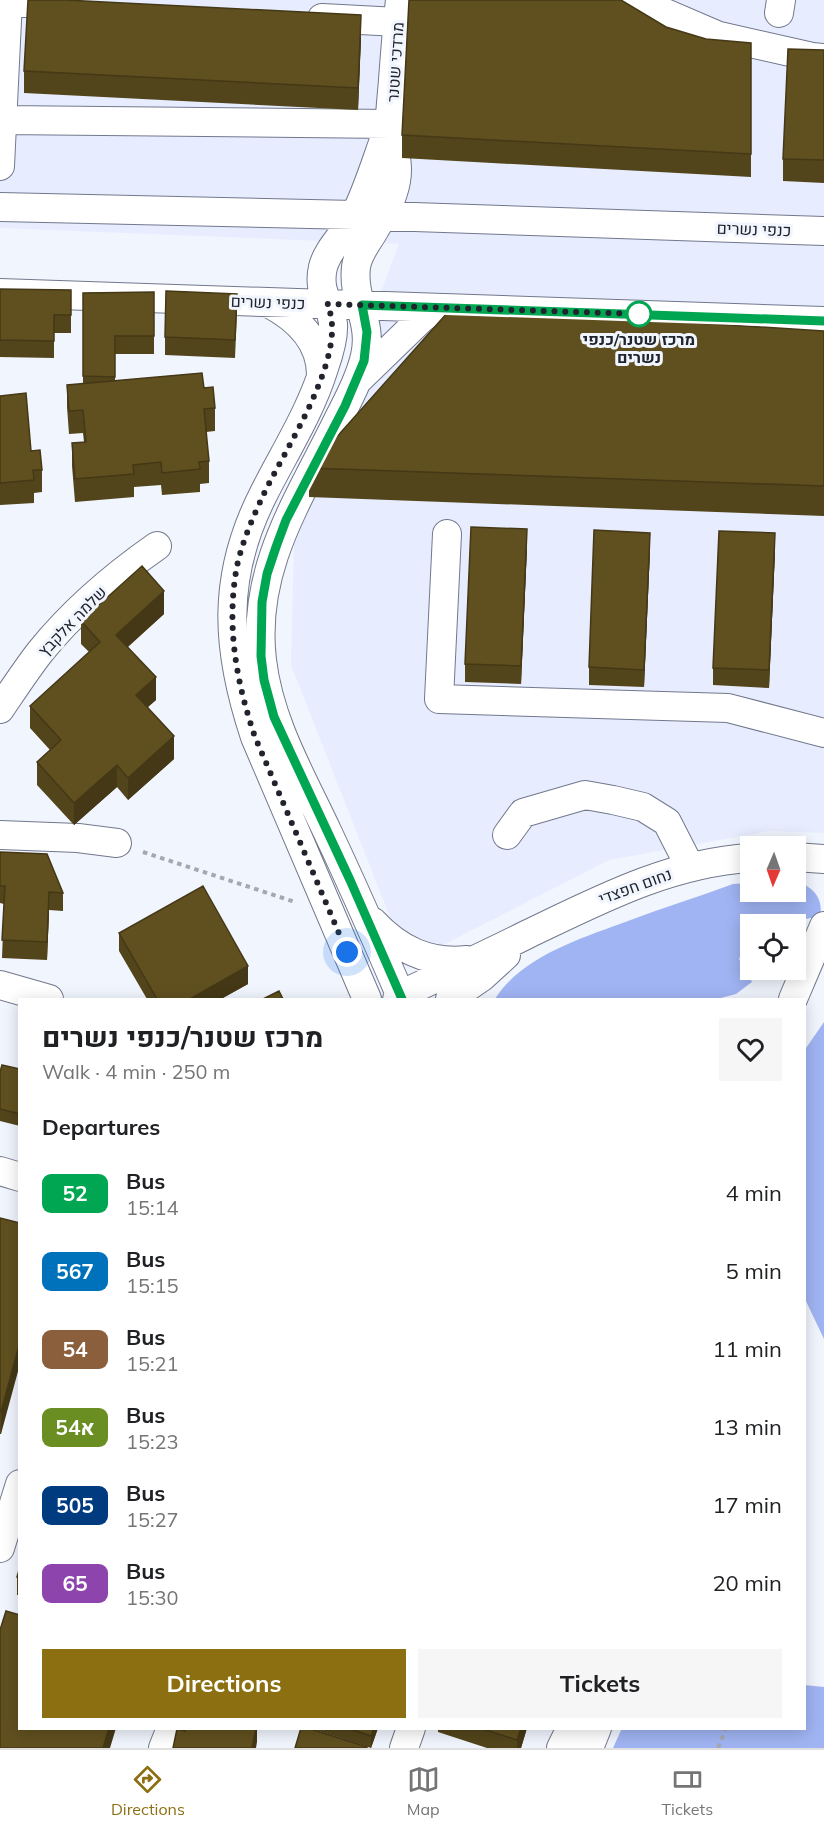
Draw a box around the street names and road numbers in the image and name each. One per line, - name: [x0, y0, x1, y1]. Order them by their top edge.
- street label: מרדכי שטנר: [382, 21, 408, 103]
- street label: כנפי נשרים: [716, 218, 792, 240]
- street label: כנפי נשרים: [230, 291, 306, 313]
- street label: שלמה אלקבץ: [34, 582, 110, 660]
- street label: נחום חפצדי: [596, 864, 674, 908]

